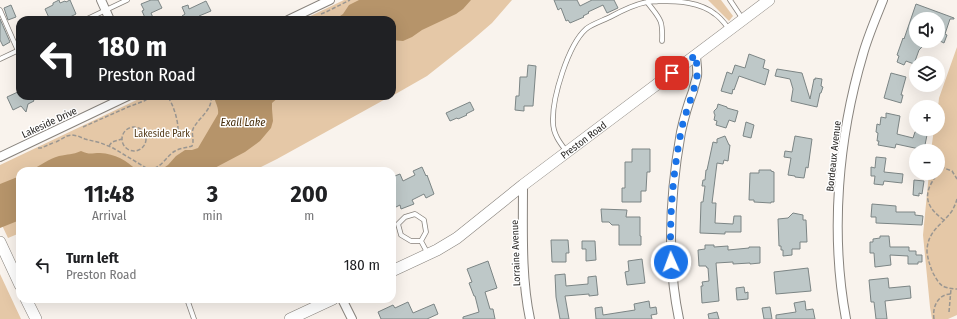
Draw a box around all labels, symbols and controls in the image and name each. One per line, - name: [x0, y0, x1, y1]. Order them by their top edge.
- map controls: [909, 12, 945, 180]
- button: sound: [909, 12, 945, 48]
- text: 180 m: [98, 30, 167, 63]
- icon: left: [32, 32, 84, 84]
- pin: [655, 56, 689, 90]
- button: layers: [909, 56, 945, 92]
- icon: arrive: [661, 62, 683, 84]
- text: Preston Road: [98, 64, 196, 86]
- button: +: [909, 100, 945, 136]
- street label: Lakeside Drive: [20, 105, 79, 141]
- water label: Exall Lake: [221, 116, 265, 129]
- street label: Preston Road: [559, 119, 609, 162]
- street label: Bordeaux Avenue: [824, 120, 844, 192]
- park label: Lakeside Park: [134, 128, 190, 140]
- button: −: [909, 144, 945, 180]
- text: 11:48: [84, 180, 134, 208]
- text: 3: [207, 180, 218, 208]
- text: 200: [291, 180, 328, 208]
- text: Arrival: [92, 208, 126, 223]
- text: min: [202, 208, 223, 223]
- text: m: [304, 208, 314, 223]
- street label: Lorraine Avenue: [509, 220, 523, 286]
- position arrow: [650, 241, 692, 283]
- text: Turn left: [66, 249, 119, 267]
- icon: left: [32, 254, 54, 276]
- text: 180 m: [344, 256, 380, 274]
- text: Preston Road: [66, 267, 136, 282]

